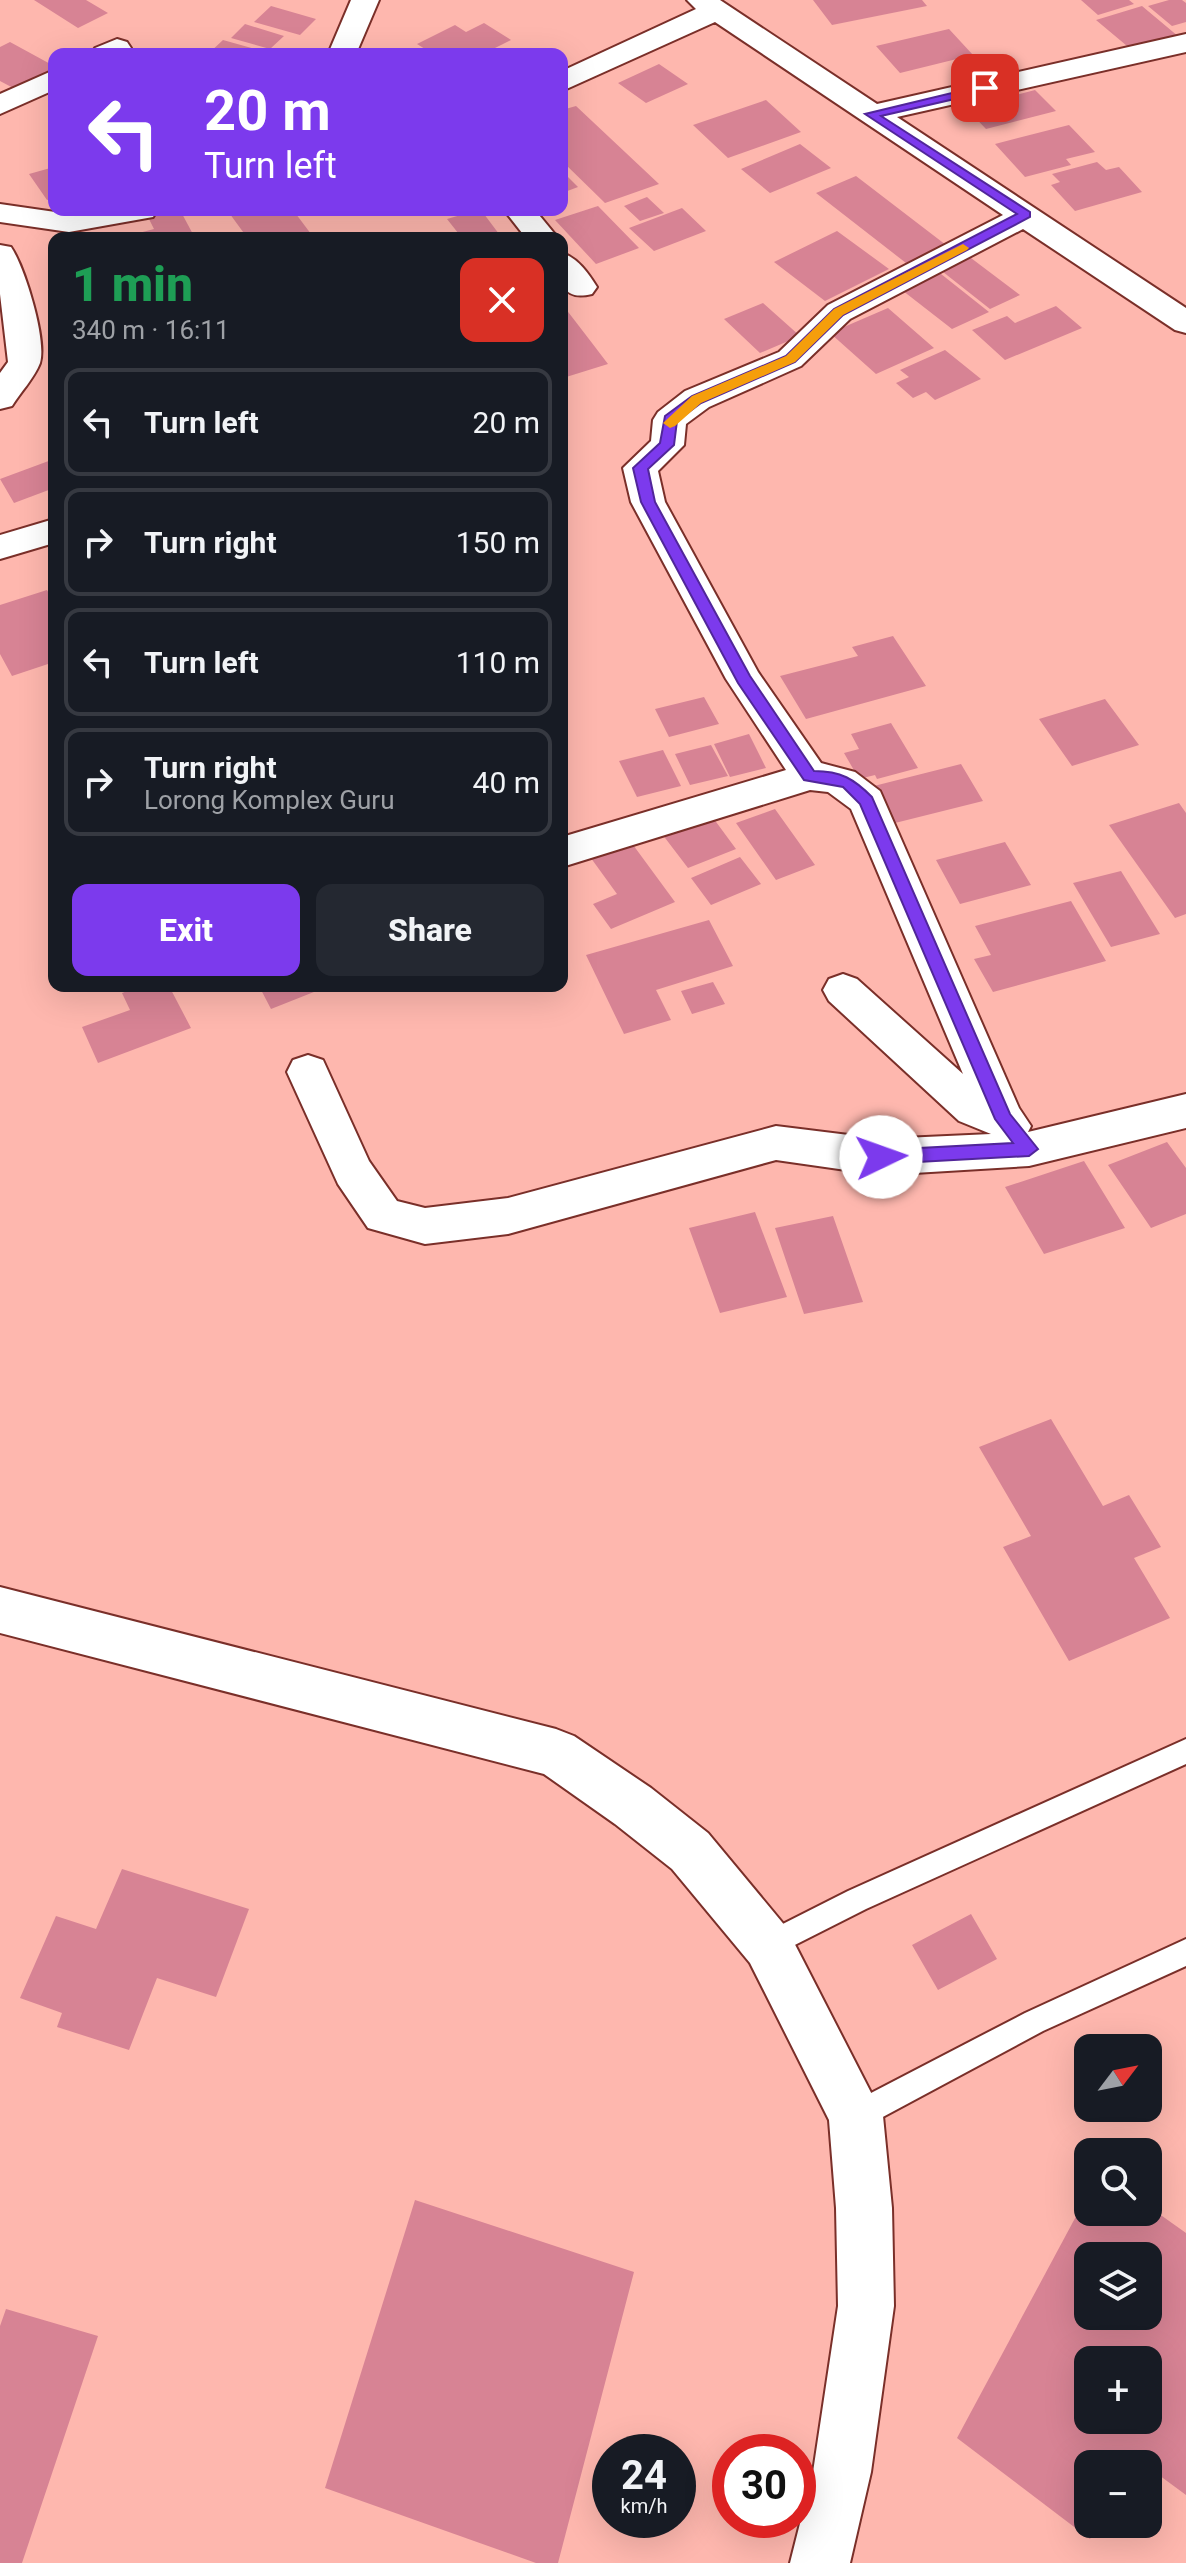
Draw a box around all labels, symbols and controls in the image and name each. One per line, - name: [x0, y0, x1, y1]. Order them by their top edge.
- pin: [951, 54, 1019, 122]
- icon: arrive: [963, 66, 1007, 110]
- text: 20 m: [204, 78, 331, 144]
- icon: left: [72, 80, 176, 184]
- text: Turn left: [204, 145, 337, 187]
- text: 1 min: [72, 256, 193, 313]
- button: close: [460, 258, 544, 342]
- text: 340 m · 16:11: [72, 315, 230, 345]
- icon: left: [76, 400, 120, 444]
- text: Turn left: [144, 405, 259, 440]
- text: 20 m: [473, 405, 540, 440]
- icon: right: [76, 520, 120, 564]
- text: Turn right: [144, 525, 277, 560]
- text: 150 m: [456, 525, 540, 560]
- icon: left: [76, 640, 120, 684]
- text: Turn left: [144, 645, 259, 680]
- text: 110 m: [456, 645, 540, 680]
- text: Turn right: [144, 750, 277, 785]
- icon: right: [76, 760, 120, 804]
- text: 40 m: [473, 765, 540, 800]
- text: Lorong Komplex Guru: [144, 785, 394, 815]
- button: Exit: [72, 884, 300, 976]
- button: Share: [316, 884, 544, 976]
- position arrow: [839, 1115, 923, 1199]
- north arrow: [1074, 2034, 1162, 2122]
- map controls: [1074, 2034, 1162, 2538]
- button: search: [1074, 2138, 1162, 2226]
- button: layers: [1074, 2242, 1162, 2330]
- button: +: [1074, 2346, 1162, 2434]
- speed limit sign: 30: [712, 2434, 816, 2538]
- button: −: [1074, 2450, 1162, 2538]
- text: 24: [621, 2452, 667, 2499]
- text: km/h: [621, 2494, 667, 2518]

